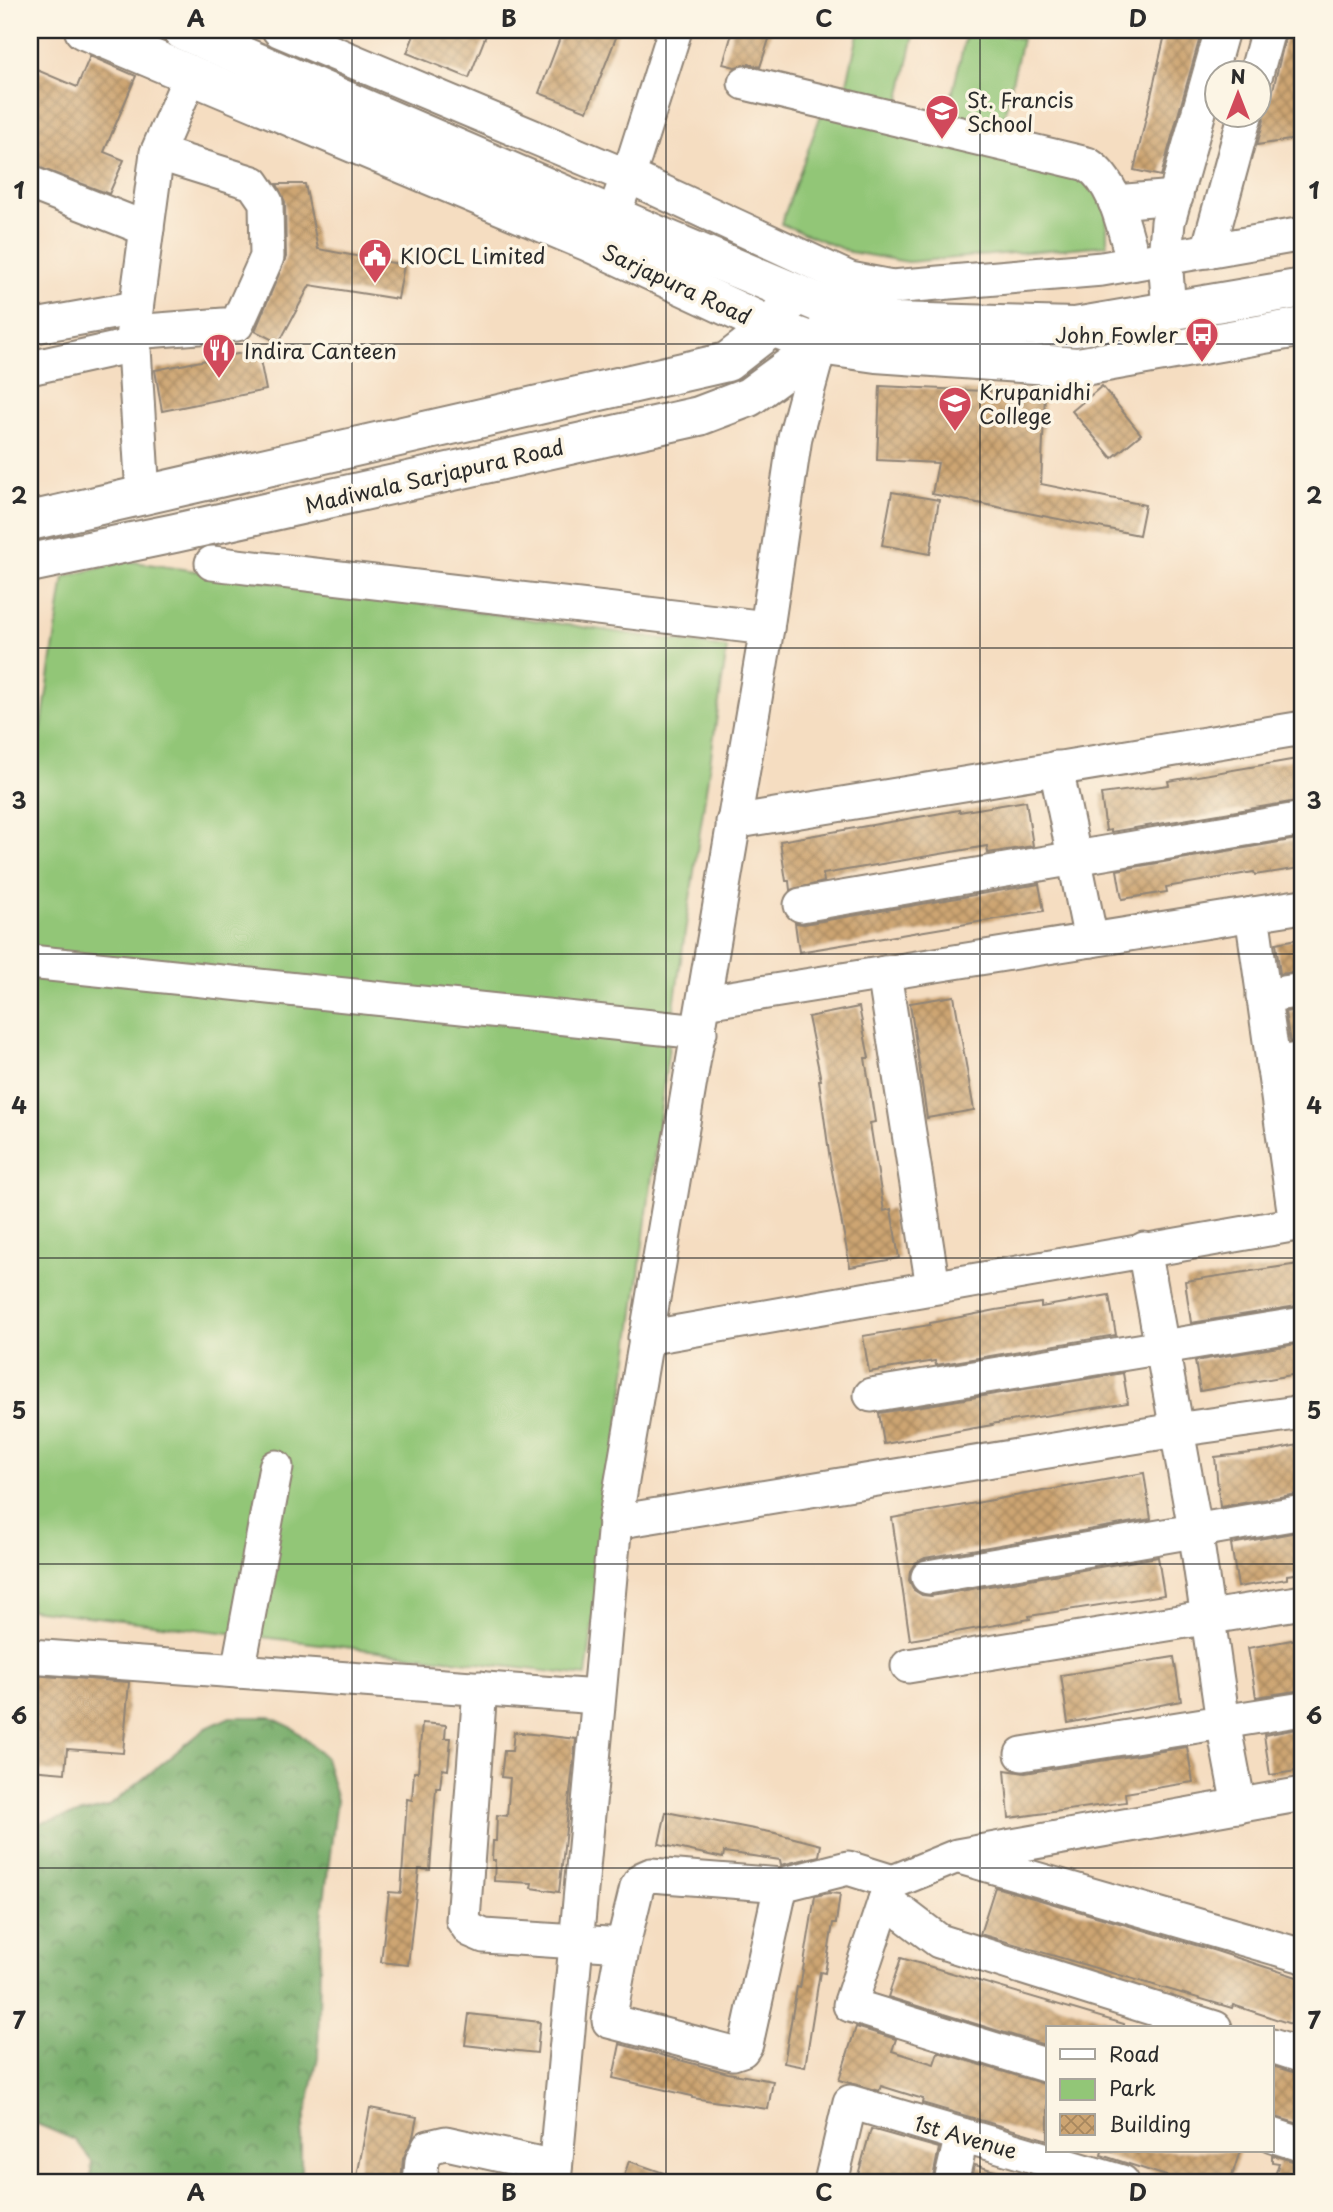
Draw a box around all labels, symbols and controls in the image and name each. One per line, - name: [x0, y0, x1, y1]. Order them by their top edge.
- text: A: [187, 0, 205, 35]
- text: B: [501, 0, 517, 35]
- text: C: [815, 0, 833, 35]
- text: D: [1129, 0, 1147, 35]
- north arrow: [1204, 60, 1274, 130]
- text: N: [1230, 62, 1246, 90]
- place label: St. Francis School: [967, 83, 1073, 139]
- school or university icon: St. Francis School: [923, 92, 961, 141]
- text: 1: [14, 172, 25, 207]
- text: 1: [1309, 172, 1320, 207]
- street label: Sarjapura Road: [597, 235, 757, 331]
- public building icon: KIOCL Limited: [356, 236, 394, 285]
- place label: KIOCL Limited: [400, 239, 546, 271]
- bus stop icon: John Fowler: [1183, 315, 1221, 364]
- place label: John Fowler: [1055, 318, 1178, 350]
- restaurant icon: Indira Canteen: [200, 331, 238, 380]
- place label: Indira Canteen: [244, 334, 397, 366]
- place label: Krupanidhi College: [979, 375, 1091, 431]
- school or university icon: Krupanidhi College: [936, 384, 974, 433]
- street label: Madiwala Sarjapura Road: [302, 430, 566, 520]
- text: 2: [11, 477, 27, 512]
- text: 2: [1306, 477, 1322, 512]
- text: 3: [11, 782, 27, 817]
- text: 3: [1306, 782, 1322, 817]
- text: 4: [11, 1087, 27, 1122]
- text: 4: [1306, 1087, 1322, 1122]
- text: 5: [12, 1392, 26, 1427]
- text: 5: [1307, 1392, 1321, 1427]
- text: 6: [11, 1697, 27, 1732]
- text: 6: [1306, 1697, 1322, 1732]
- text: 7: [12, 2002, 26, 2037]
- text: 7: [1307, 2002, 1321, 2037]
- legend: [1046, 2026, 1274, 2152]
- text: Road: [1109, 2037, 1160, 2069]
- text: Park: [1109, 2071, 1156, 2103]
- street label: 1st Avenue: [911, 2106, 1021, 2166]
- text: Building: [1109, 2107, 1191, 2139]
- text: A: [187, 2174, 205, 2209]
- text: B: [501, 2174, 517, 2209]
- text: C: [815, 2174, 833, 2209]
- text: D: [1129, 2174, 1147, 2209]

